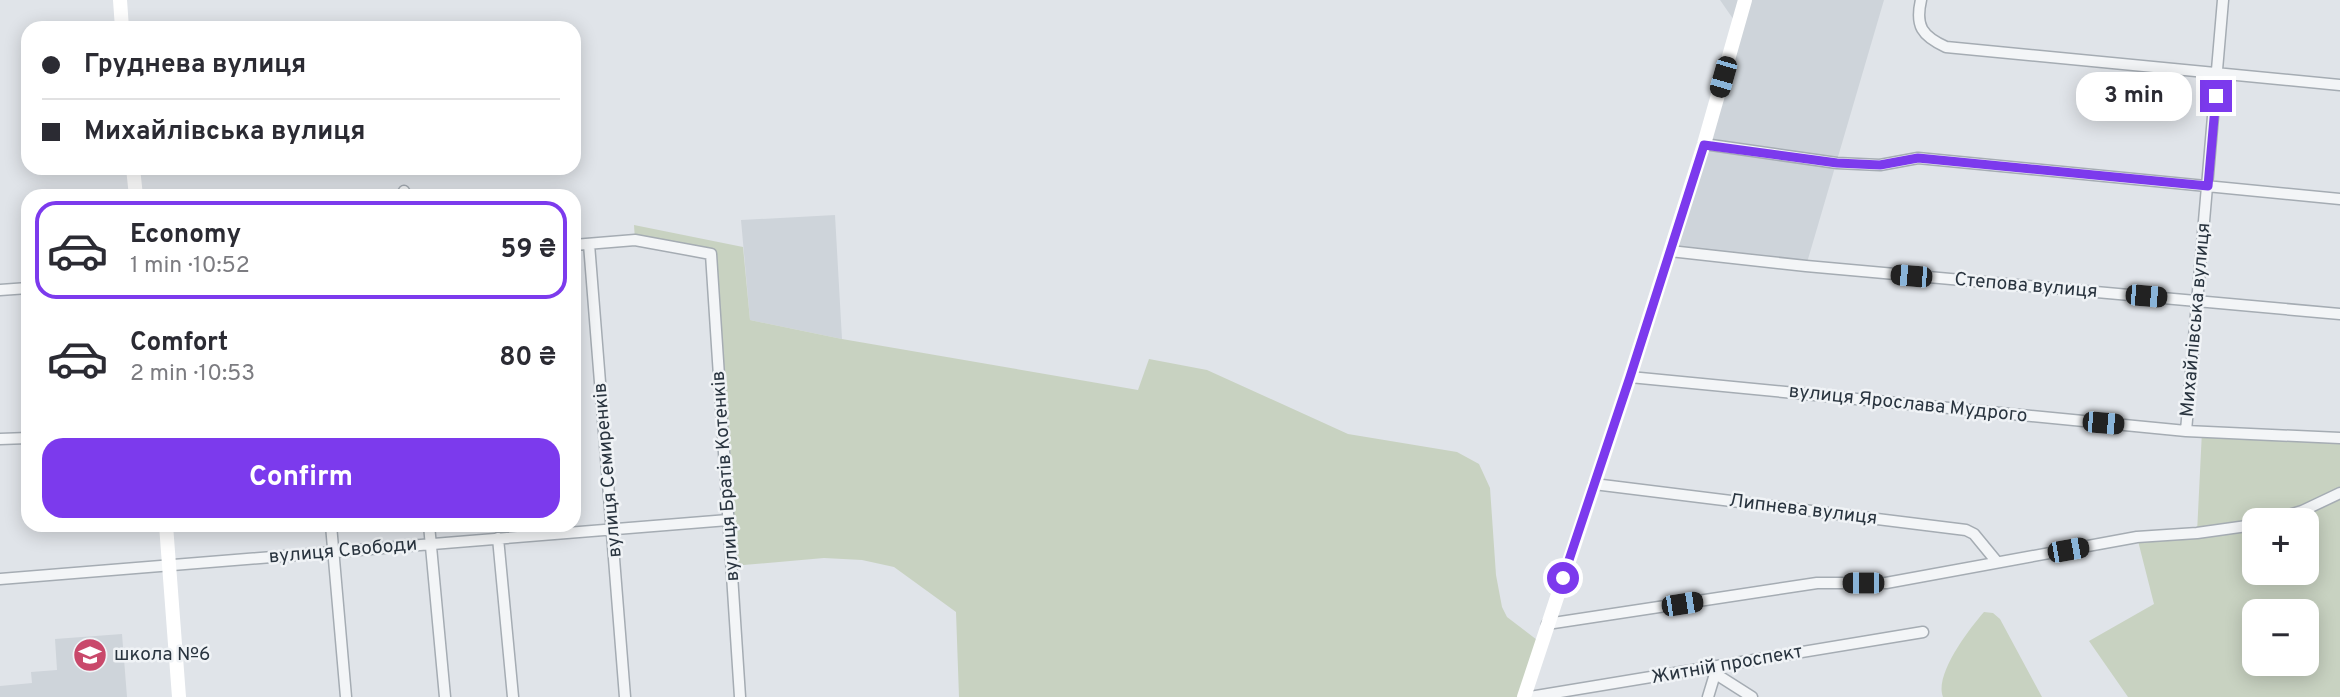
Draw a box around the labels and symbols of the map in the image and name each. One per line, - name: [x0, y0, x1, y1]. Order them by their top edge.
- car: [1708, 54, 1739, 100]
- callout: 3 min: [2076, 72, 2192, 120]
- route end: [2200, 80, 2232, 112]
- street label: Михайлівська вулиця: [2176, 222, 2216, 418]
- car: [1890, 264, 1933, 288]
- street label: Степова вулиця: [1953, 268, 2099, 304]
- car: [2125, 284, 2168, 308]
- street label: вулиця Братів Котенків: [707, 370, 745, 582]
- street label: вулиця Ярослава Мудрого: [1787, 380, 2029, 428]
- street label: вулиця Семиренків: [588, 381, 628, 559]
- car: [2082, 411, 2125, 435]
- street label: Липнева вулиця: [1727, 489, 1879, 531]
- street label: вулиця Свободи: [268, 533, 418, 569]
- car: [2046, 536, 2091, 564]
- route start: [1547, 562, 1579, 594]
- car: [1843, 573, 1885, 594]
- car: [1660, 590, 1705, 618]
- school or university icon: школа №6: [71, 636, 109, 674]
- street label: Житній проспект: [1650, 640, 1805, 690]
- place label: школа №6: [114, 643, 210, 667]

